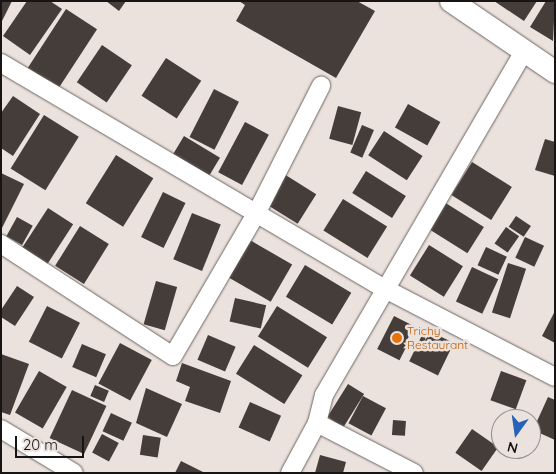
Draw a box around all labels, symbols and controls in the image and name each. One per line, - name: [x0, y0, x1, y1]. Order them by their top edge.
- place label: Trichy Restaurant: [407, 324, 468, 352]
- marker: Trichy Restaurant: [391, 332, 403, 344]
- north arrow: [491, 409, 541, 459]
- scale bar: [18, 426, 86, 458]
- text: 20 m: [23, 435, 58, 454]
- text: N: [505, 438, 520, 458]

